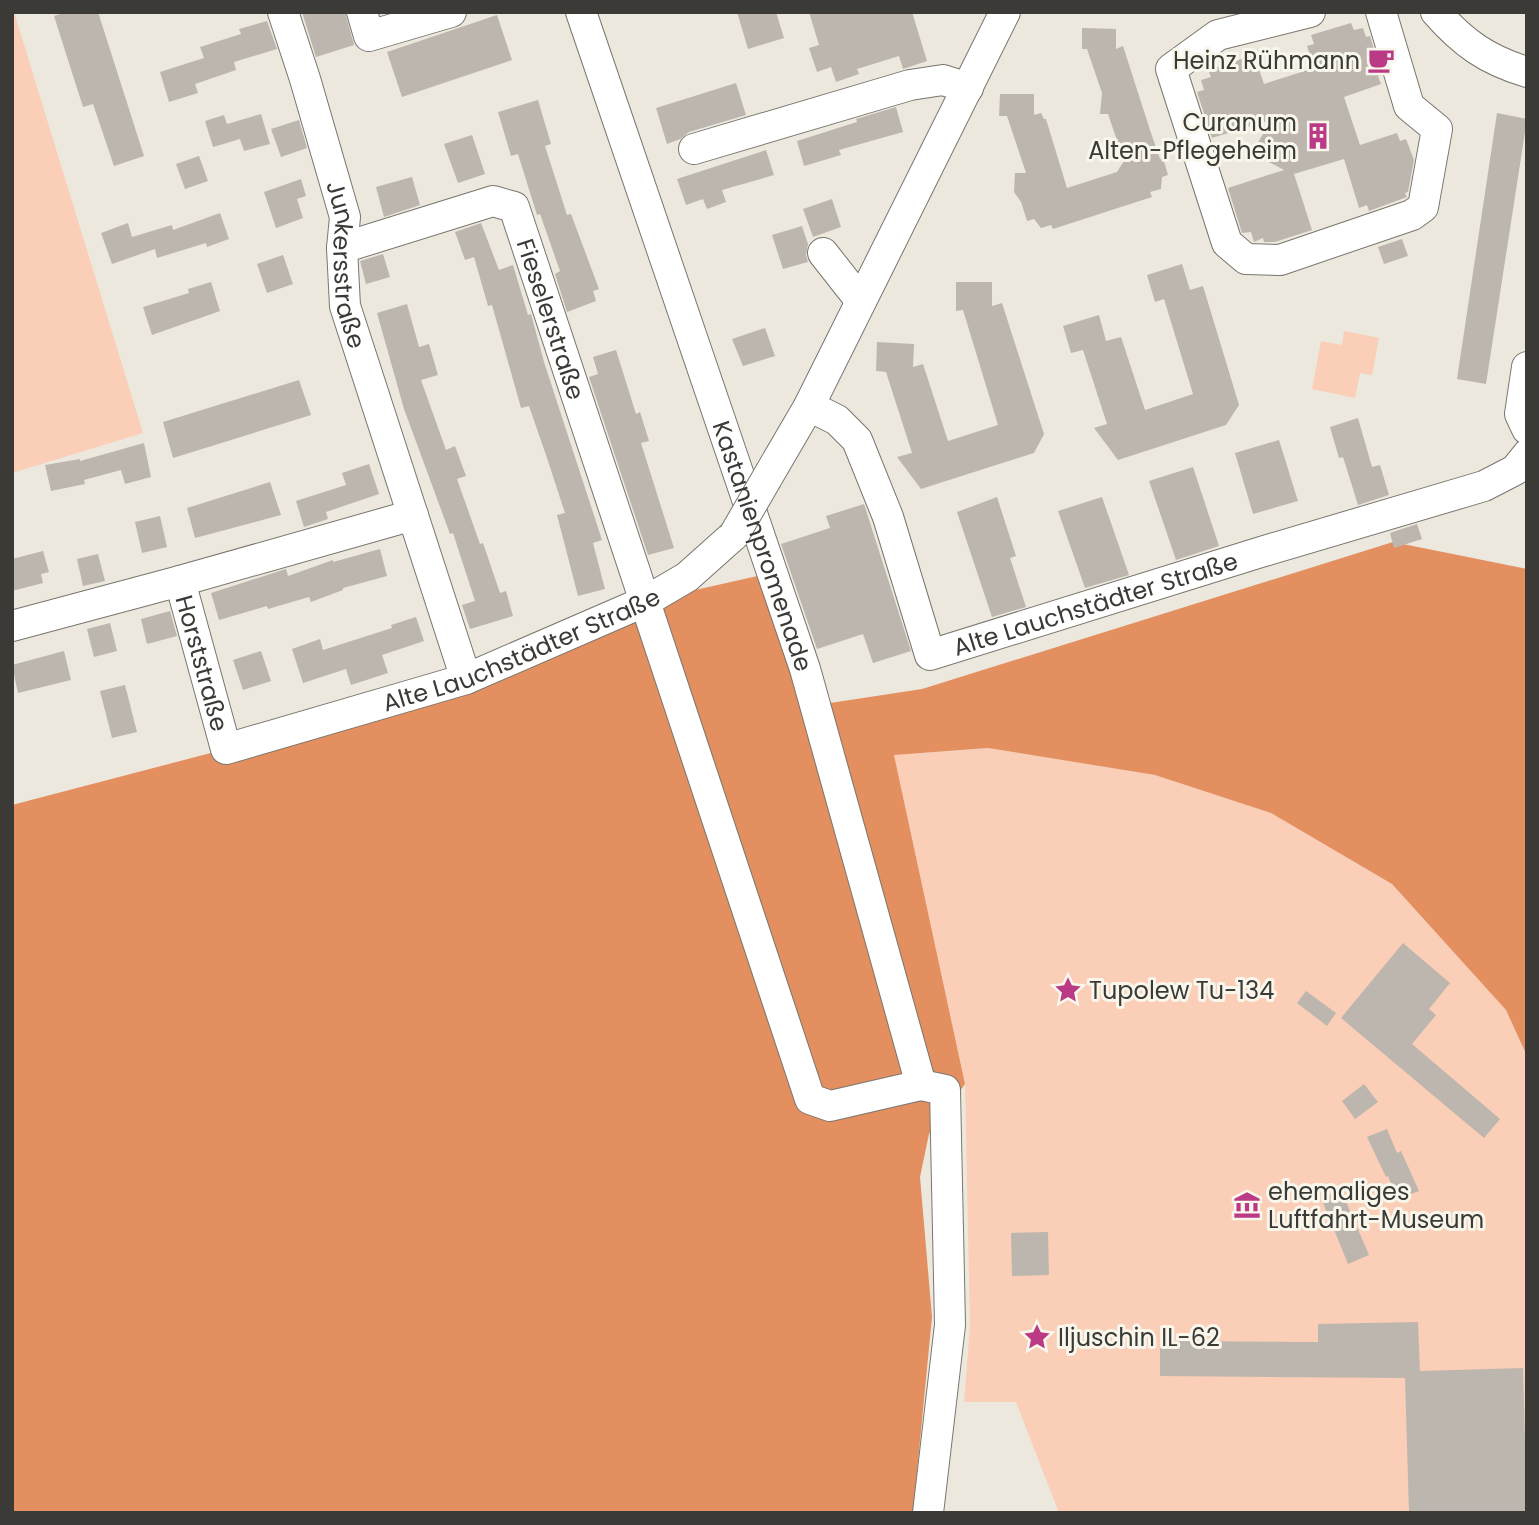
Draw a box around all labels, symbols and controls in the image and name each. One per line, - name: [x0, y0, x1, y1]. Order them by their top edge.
- place label: Heinz Rühmann: [1173, 44, 1360, 77]
- cafe icon: Heinz Rühmann: [1366, 45, 1396, 75]
- place label: Curanum Alten-Pflegeheim: [1088, 106, 1297, 167]
- building icon: Curanum Alten-Pflegeheim: [1303, 121, 1333, 151]
- street label: Junkersstraße: [319, 177, 374, 353]
- street label: Fieselerstraße: [509, 234, 593, 404]
- street label: Kastanienpromenade: [705, 416, 821, 675]
- street label: Alte Lauchstädter Straße: [949, 544, 1242, 663]
- street label: Alte Lauchstädter Straße: [379, 580, 666, 719]
- street label: Horststraße: [168, 591, 237, 735]
- place label: Tupolew Tu-134: [1089, 974, 1274, 1007]
- place icon: Tupolew Tu-134: [1053, 975, 1083, 1005]
- place label: ehemaliges Luftfahrt-Museum: [1268, 1175, 1484, 1236]
- museum icon: ehemaliges Luftfahrt-Museum: [1232, 1190, 1262, 1220]
- place label: Iljuschin IL-62: [1058, 1321, 1220, 1354]
- place icon: Iljuschin IL-62: [1022, 1322, 1052, 1352]

